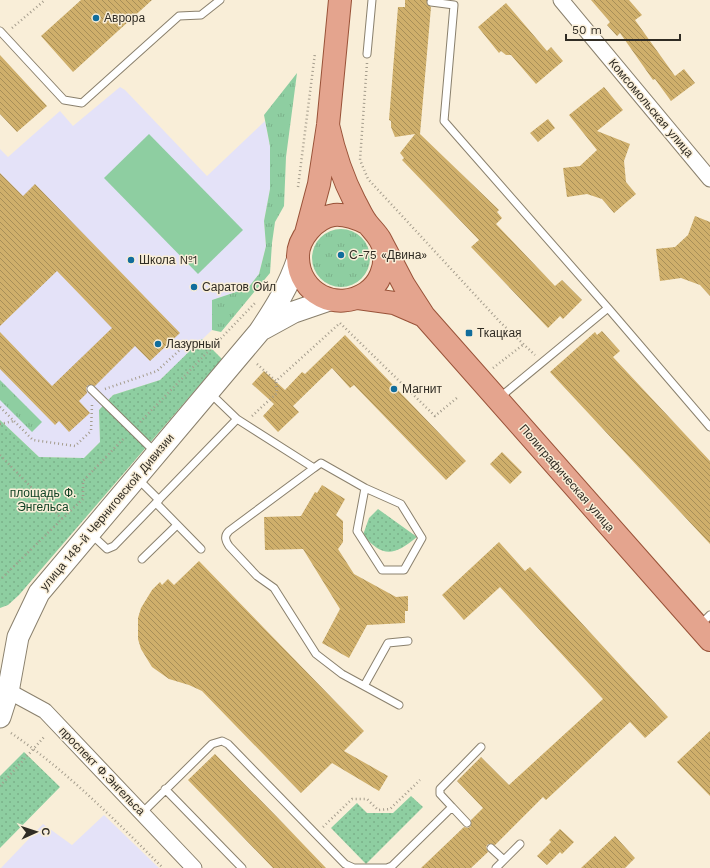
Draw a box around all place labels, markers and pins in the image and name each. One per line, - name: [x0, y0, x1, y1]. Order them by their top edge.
- place label: Аврора: [104, 11, 145, 25]
- marker: Аврора: [91, 13, 101, 23]
- place label: С-75 «Двина»: [349, 248, 427, 262]
- marker: С-75 «Двина»: [336, 250, 346, 260]
- place label: Школа №1: [139, 253, 197, 267]
- marker: Школа №1: [126, 255, 136, 265]
- place label: Саратов Ойл: [202, 280, 276, 294]
- marker: Саратов Ойл: [189, 282, 199, 292]
- place label: Ткацкая: [477, 326, 522, 340]
- marker: Ткацкая: [464, 328, 474, 338]
- place label: Лазурный: [166, 337, 220, 351]
- marker: Лазурный: [153, 339, 163, 349]
- place label: Магнит: [402, 382, 443, 396]
- marker: Магнит: [389, 384, 399, 394]

